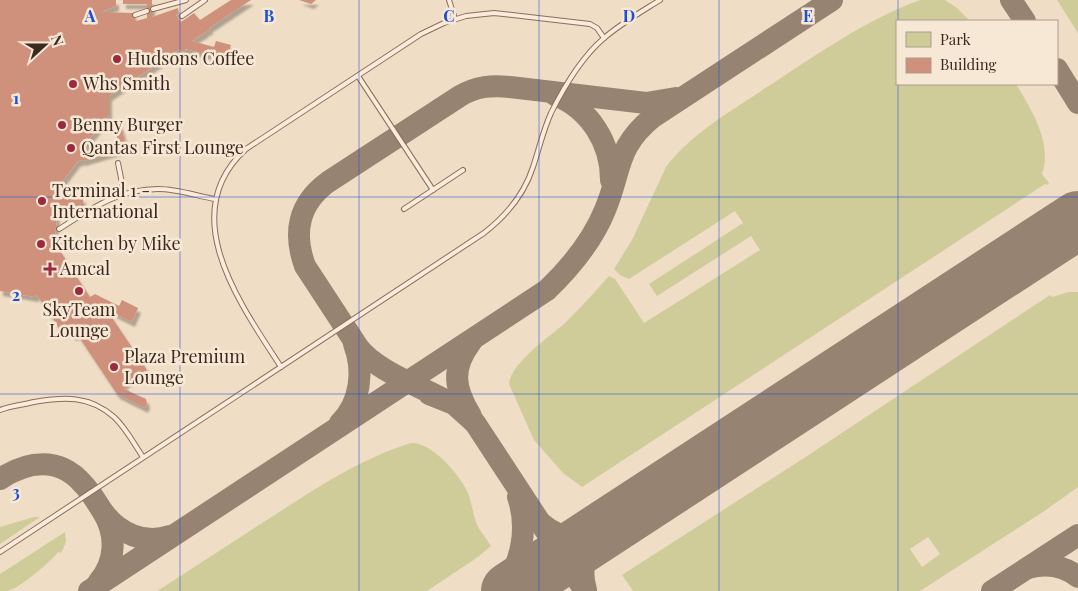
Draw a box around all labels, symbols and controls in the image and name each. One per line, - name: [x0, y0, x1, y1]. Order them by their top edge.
- text: A: [84, 5, 96, 26]
- text: B: [264, 5, 275, 26]
- text: C: [443, 5, 455, 26]
- text: D: [623, 5, 635, 26]
- text: E: [803, 5, 813, 26]
- north arrow: [20, 20, 70, 70]
- legend: [896, 20, 1058, 85]
- text: Park: [940, 29, 972, 49]
- text: N: [47, 32, 68, 48]
- place label: Hudsons Coffee: [127, 46, 254, 70]
- marker: Hudsons Coffee: [111, 53, 123, 65]
- text: Building: [940, 54, 997, 74]
- place label: Whs Smith: [82, 71, 171, 95]
- marker: Whs Smith: [67, 78, 79, 90]
- text: 1: [13, 87, 19, 108]
- place label: Benny Burger: [72, 112, 183, 136]
- marker: Benny Burger: [56, 119, 68, 131]
- place label: Qantas First Lounge: [81, 135, 244, 159]
- marker: Qantas First Lounge: [65, 142, 77, 154]
- place label: Terminal 1 - International: [52, 178, 158, 223]
- marker: Terminal 1 - International: [36, 195, 48, 207]
- place label: Kitchen by Mike: [51, 231, 181, 255]
- marker: Kitchen by Mike: [35, 238, 47, 250]
- place label: Amcal: [59, 256, 110, 280]
- marker: Amcal: [44, 263, 56, 275]
- text: 2: [12, 284, 20, 305]
- marker: SkyTeam Lounge: [73, 285, 85, 297]
- place label: SkyTeam Lounge: [42, 297, 116, 342]
- place label: Plaza Premium Lounge: [124, 344, 245, 389]
- marker: Plaza Premium Lounge: [108, 361, 120, 373]
- text: 3: [12, 481, 20, 502]

